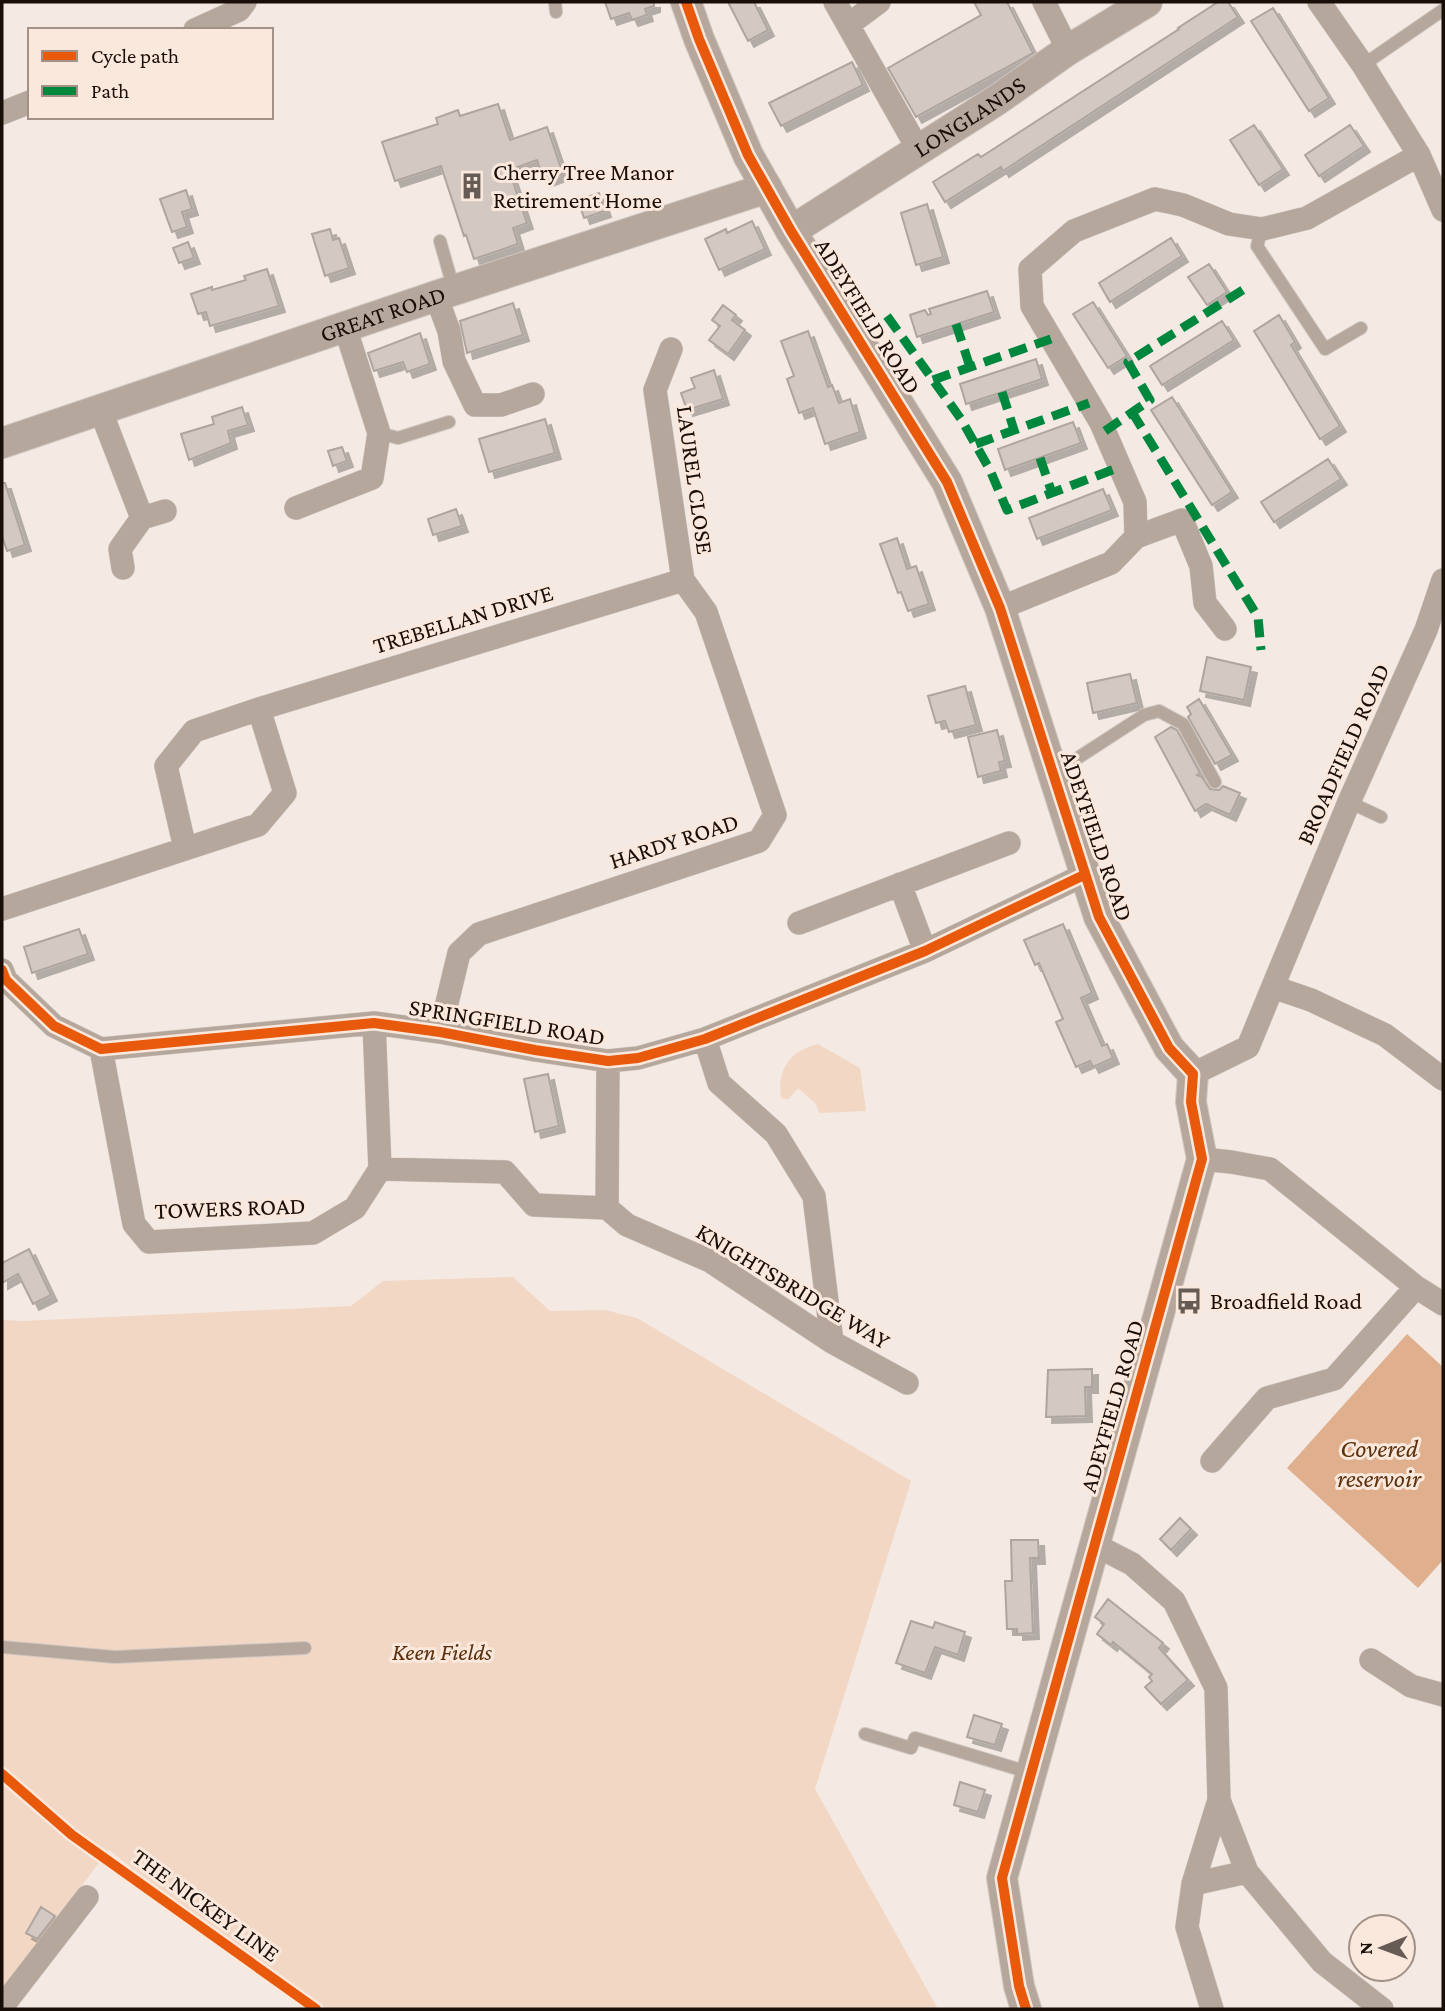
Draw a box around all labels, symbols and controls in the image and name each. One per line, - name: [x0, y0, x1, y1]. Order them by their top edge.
- legend: [28, 28, 273, 119]
- text: Cycle path: [91, 44, 179, 68]
- street label: LONGLANDS: [909, 70, 1030, 162]
- text: Path: [91, 79, 129, 103]
- place label: Cherry Tree Manor Retirement Home: [493, 158, 675, 213]
- building icon: Cherry Tree Manor Retirement Home: [457, 171, 487, 201]
- street label: ADEYFIELD ROAD: [810, 233, 927, 398]
- street label: GREAT ROAD: [316, 280, 449, 347]
- street label: LAUREL CLOSE: [672, 404, 719, 556]
- street label: TREBELLAN DRIVE: [370, 578, 556, 659]
- street label: BROADFIELD ROAD: [1291, 659, 1395, 848]
- street label: ADEYFIELD ROAD: [1056, 747, 1139, 925]
- street label: HARDY ROAD: [606, 807, 742, 874]
- street label: SPRINGFIELD ROAD: [407, 993, 607, 1050]
- street label: TOWERS ROAD: [154, 1191, 306, 1224]
- street label: KNIGHTSBRIDGE WAY: [692, 1217, 895, 1354]
- bus stop icon: Broadfield Road: [1174, 1286, 1204, 1316]
- place label: Broadfield Road: [1210, 1287, 1363, 1314]
- street label: ADEYFIELD ROAD: [1074, 1316, 1149, 1495]
- water label: Covered reservoir: [1337, 1434, 1422, 1493]
- park label: Keen Fields: [392, 1638, 493, 1665]
- street label: THE NICKEY LINE: [127, 1842, 285, 1967]
- north arrow: [1347, 1913, 1417, 1983]
- text: N: [1355, 1942, 1376, 1955]

